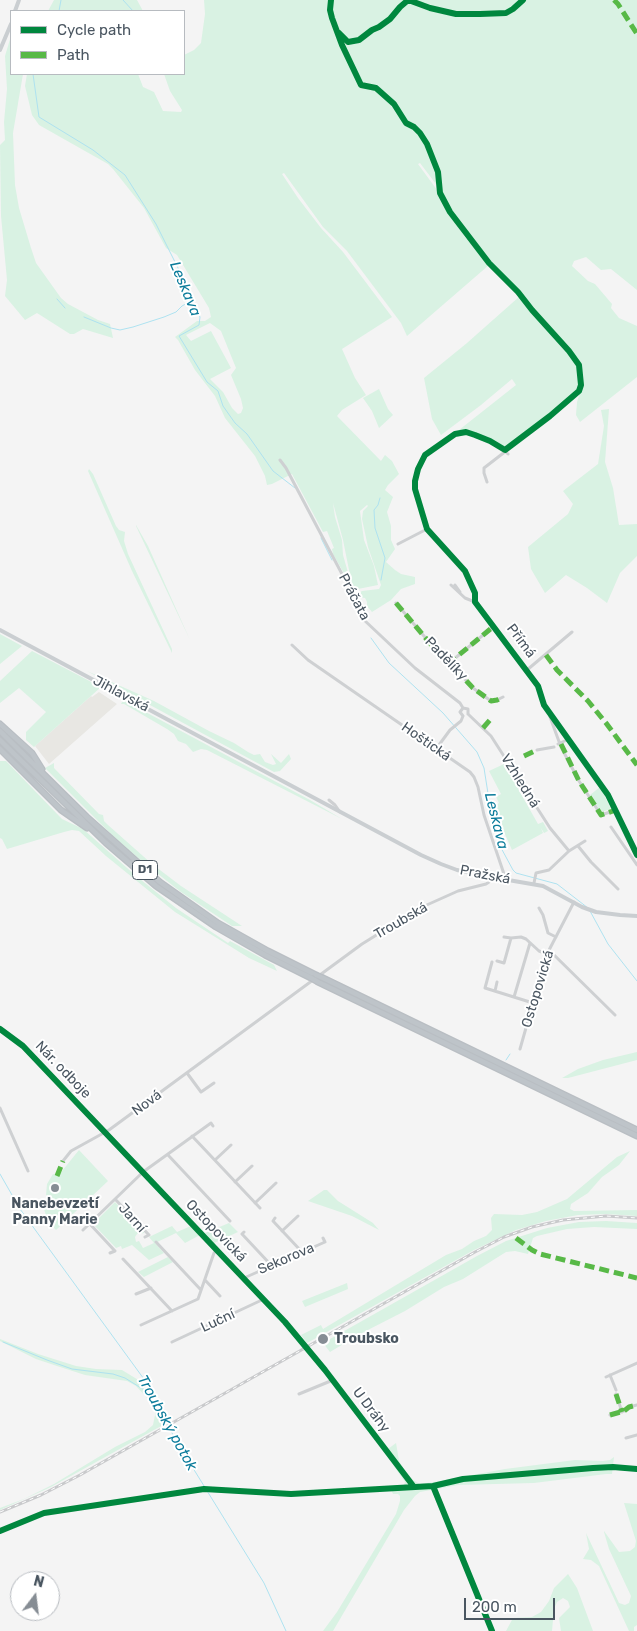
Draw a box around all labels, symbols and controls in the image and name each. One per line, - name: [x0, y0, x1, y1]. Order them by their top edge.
- legend: [10, 10, 185, 75]
- text: Cycle path: [57, 21, 131, 39]
- text: Path: [57, 46, 90, 64]
- water label: Leskava: [165, 259, 205, 319]
- street label: Práčata: [335, 571, 373, 623]
- street label: Přímá: [503, 621, 539, 661]
- street label: Padělíky: [421, 634, 471, 684]
- street label: Jihlavská: [90, 672, 152, 716]
- street label: Hoštická: [398, 719, 454, 765]
- street label: Vzhledná: [497, 751, 543, 811]
- water label: Leskava: [480, 791, 512, 851]
- road number: D1: [132, 860, 158, 880]
- street label: Pražská: [458, 862, 512, 888]
- street label: Troubská: [371, 899, 431, 943]
- street label: Ostopovická: [518, 948, 558, 1030]
- street label: Nár. odboje: [32, 1038, 94, 1102]
- street label: Nová: [129, 1087, 165, 1119]
- marker: Nanebevzetí Panny Marie: [49, 1182, 61, 1194]
- place label: Nanebevzetí Panny Marie: [11, 1196, 99, 1228]
- street label: Ostopovická: [182, 1196, 250, 1266]
- street label: Jarní: [114, 1200, 150, 1236]
- street label: Sekorova: [255, 1240, 317, 1278]
- street label: Luční: [198, 1306, 238, 1336]
- place label: Troubsko: [334, 1331, 399, 1347]
- marker: Troubsko: [316, 1332, 330, 1346]
- water label: Troubský potok: [133, 1372, 201, 1474]
- street label: U Dráhy: [349, 1384, 393, 1436]
- north arrow: [10, 1571, 60, 1621]
- text: N: [32, 1572, 46, 1592]
- scale bar: [467, 1588, 558, 1620]
- text: 200 m: [472, 1598, 517, 1616]

